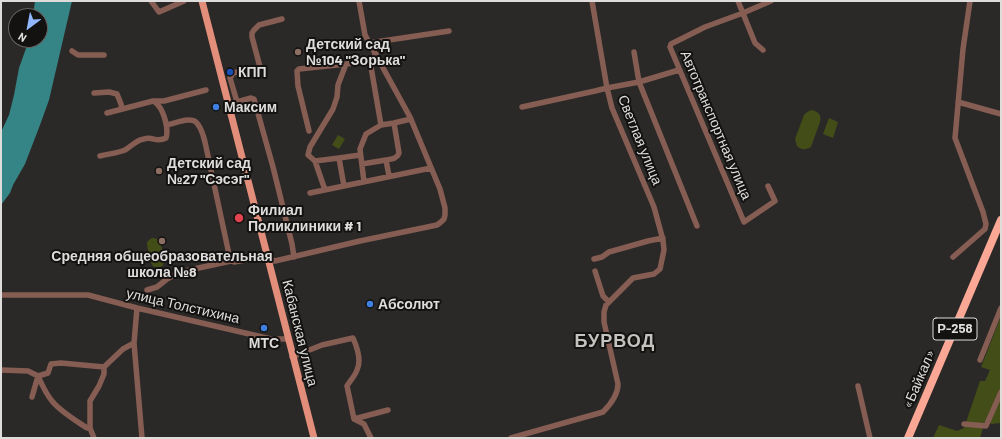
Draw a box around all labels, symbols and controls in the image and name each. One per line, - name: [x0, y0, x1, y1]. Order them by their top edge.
- north arrow: [8, 8, 48, 48]
- text: N: [15, 30, 28, 45]
- place label: Детский сад №104 "Зорька": [306, 36, 405, 68]
- marker: Детский сад №104 "Зорька": [293, 47, 303, 57]
- street label: Автотранспортная улица: [677, 48, 755, 202]
- place label: КПП: [238, 64, 267, 80]
- marker: КПП: [225, 67, 235, 77]
- street label: Светлая улица: [614, 93, 666, 187]
- place label: Максим: [224, 99, 277, 115]
- marker: Максим: [211, 102, 221, 112]
- place label: Детский сад №27 "Сэсэг": [167, 155, 251, 188]
- marker: Детский сад №27 "Сэсэг": [154, 166, 164, 176]
- place label: Филиал Поликлиники # 1: [248, 202, 361, 234]
- marker: Филиал Поликлиники # 1: [233, 212, 245, 224]
- marker: Средняя общеобразовательная школа №8: [157, 236, 167, 246]
- place label: Средняя общеобразовательная школа №8: [51, 248, 273, 280]
- street label: Кабанская улица: [279, 278, 321, 388]
- street label: улица Толстихина: [125, 285, 241, 327]
- place label: Абсолют: [378, 296, 440, 312]
- marker: Абсолют: [365, 299, 375, 309]
- road number: Р-258: [933, 318, 977, 340]
- marker: МТС: [259, 323, 269, 333]
- district label: БУРВОД: [575, 330, 655, 352]
- place label: МТС: [249, 335, 279, 351]
- street label: «Байкал»: [899, 347, 939, 411]

